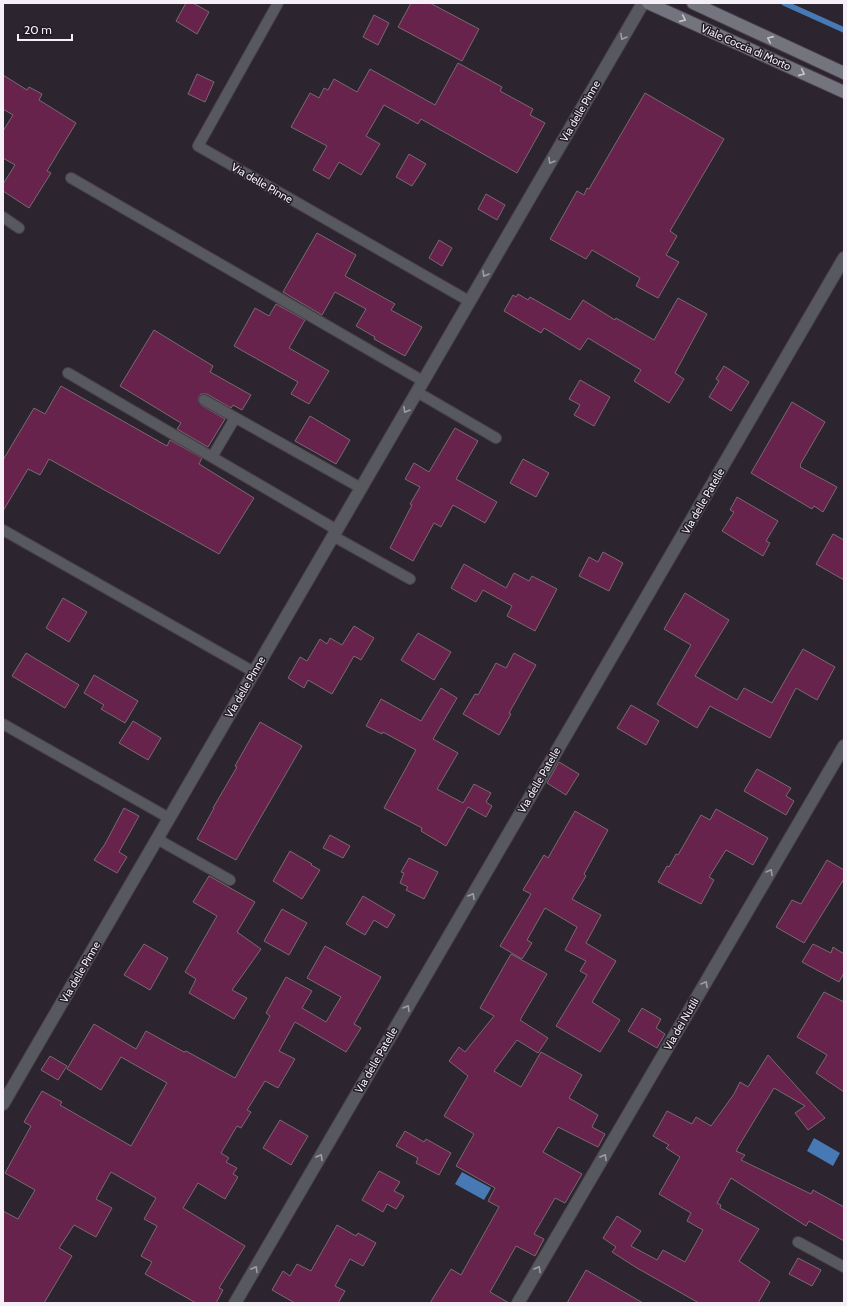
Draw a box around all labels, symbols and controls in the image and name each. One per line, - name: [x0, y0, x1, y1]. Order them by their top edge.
- one-way arrow: [679, 14, 687, 22]
- scale bar: [18, 16, 72, 42]
- street label: Viale Coccia di Morto: [699, 21, 793, 73]
- text: 20 m: [24, 22, 52, 37]
- one-way arrow: [621, 33, 628, 40]
- one-way arrow: [767, 36, 775, 44]
- one-way arrow: [797, 68, 805, 76]
- street label: Via delle Pinne: [557, 77, 603, 144]
- one-way arrow: [548, 157, 555, 164]
- street label: Via delle Pinne: [229, 160, 296, 206]
- one-way arrow: [483, 270, 490, 277]
- one-way arrow: [403, 406, 410, 413]
- street label: Via delle Patelle: [679, 465, 728, 536]
- street label: Via delle Pinne: [222, 653, 268, 720]
- street label: Via delle Patelle: [515, 744, 564, 815]
- one-way arrow: [766, 869, 773, 876]
- one-way arrow: [468, 893, 475, 900]
- street label: Via delle Pinne: [57, 938, 103, 1005]
- one-way arrow: [700, 981, 707, 988]
- street label: Via dei Nutili: [660, 995, 702, 1053]
- one-way arrow: [402, 1005, 409, 1012]
- street label: Via delle Patelle: [352, 1024, 401, 1095]
- one-way arrow: [315, 1154, 323, 1161]
- one-way arrow: [599, 1154, 606, 1161]
- one-way arrow: [250, 1266, 257, 1273]
- one-way arrow: [534, 1266, 541, 1273]

